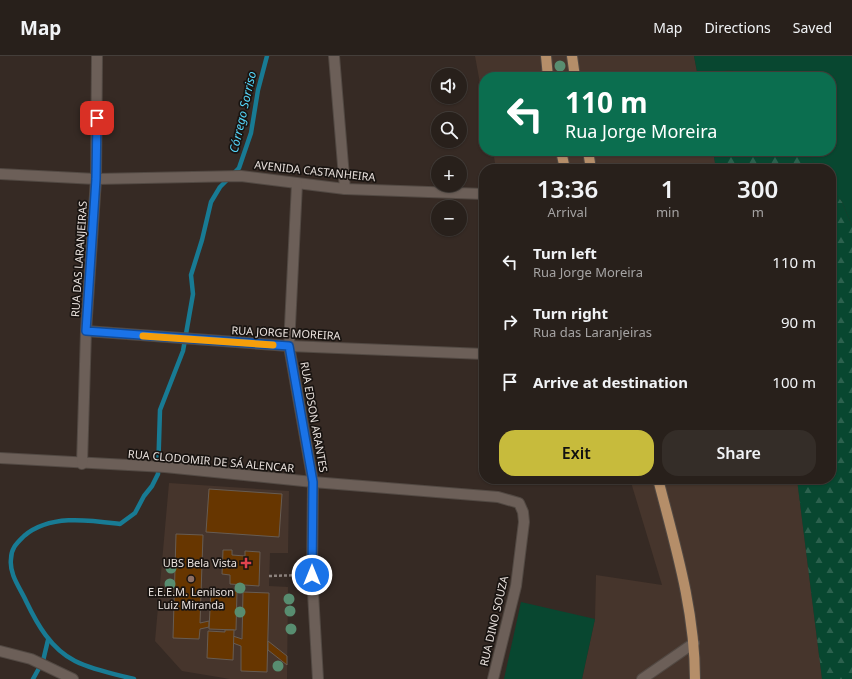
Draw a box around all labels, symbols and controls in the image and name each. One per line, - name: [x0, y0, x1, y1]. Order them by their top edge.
- text: Map: [20, 15, 61, 41]
- text: Map: [653, 18, 682, 37]
- text: Directions: [704, 18, 771, 37]
- text: Saved: [793, 18, 832, 37]
- map controls: [431, 68, 467, 236]
- button: sound: [431, 68, 467, 104]
- water label: Córrego Sorriso: [225, 69, 260, 154]
- text: 110 m: [565, 83, 648, 121]
- icon: left: [499, 88, 551, 140]
- pin: [80, 101, 114, 135]
- icon: arrive: [86, 107, 108, 129]
- button: search: [431, 112, 467, 148]
- text: Rua Jorge Moreira: [565, 119, 717, 143]
- button: +: [431, 156, 467, 192]
- street label: AVENIDA CASTANHEIRA: [254, 157, 377, 184]
- text: 13:36: [537, 172, 598, 205]
- text: 1: [661, 172, 675, 205]
- text: 300: [737, 172, 778, 205]
- street label: RUA DAS LARANJEIRAS: [67, 200, 90, 317]
- button: −: [431, 200, 467, 236]
- text: Arrival: [548, 203, 587, 221]
- text: min: [656, 203, 679, 221]
- text: m: [752, 203, 764, 221]
- text: Turn left: [533, 243, 597, 263]
- icon: left: [499, 251, 521, 273]
- text: 110 m: [772, 252, 816, 272]
- text: Rua Jorge Moreira: [533, 263, 643, 281]
- text: Turn right: [533, 303, 608, 323]
- icon: right: [499, 311, 521, 333]
- text: 90 m: [781, 312, 816, 332]
- street label: RUA JORGE MOREIRA: [231, 322, 342, 343]
- text: Rua das Laranjeiras: [533, 323, 652, 341]
- street label: RUA EDSON ARANTES: [297, 360, 332, 473]
- icon: arrive: [499, 371, 521, 393]
- text: Arrive at destination: [533, 372, 688, 392]
- text: 100 m: [772, 372, 816, 392]
- button: Exit: [499, 430, 654, 476]
- button: Share: [662, 430, 816, 476]
- street label: RUA CLODOMIR DE SÁ ALENCAR: [127, 446, 295, 475]
- position arrow: [291, 554, 333, 596]
- place label: UBS Bela Vista: [163, 555, 237, 570]
- marker: UBS Bela Vista: [240, 557, 252, 569]
- street label: RUA DINO SOUZA: [476, 573, 511, 668]
- marker: E.E.E.M. Lenilson Luiz Miranda: [186, 574, 196, 584]
- place label: E.E.E.M. Lenilson Luiz Miranda: [148, 584, 234, 612]

